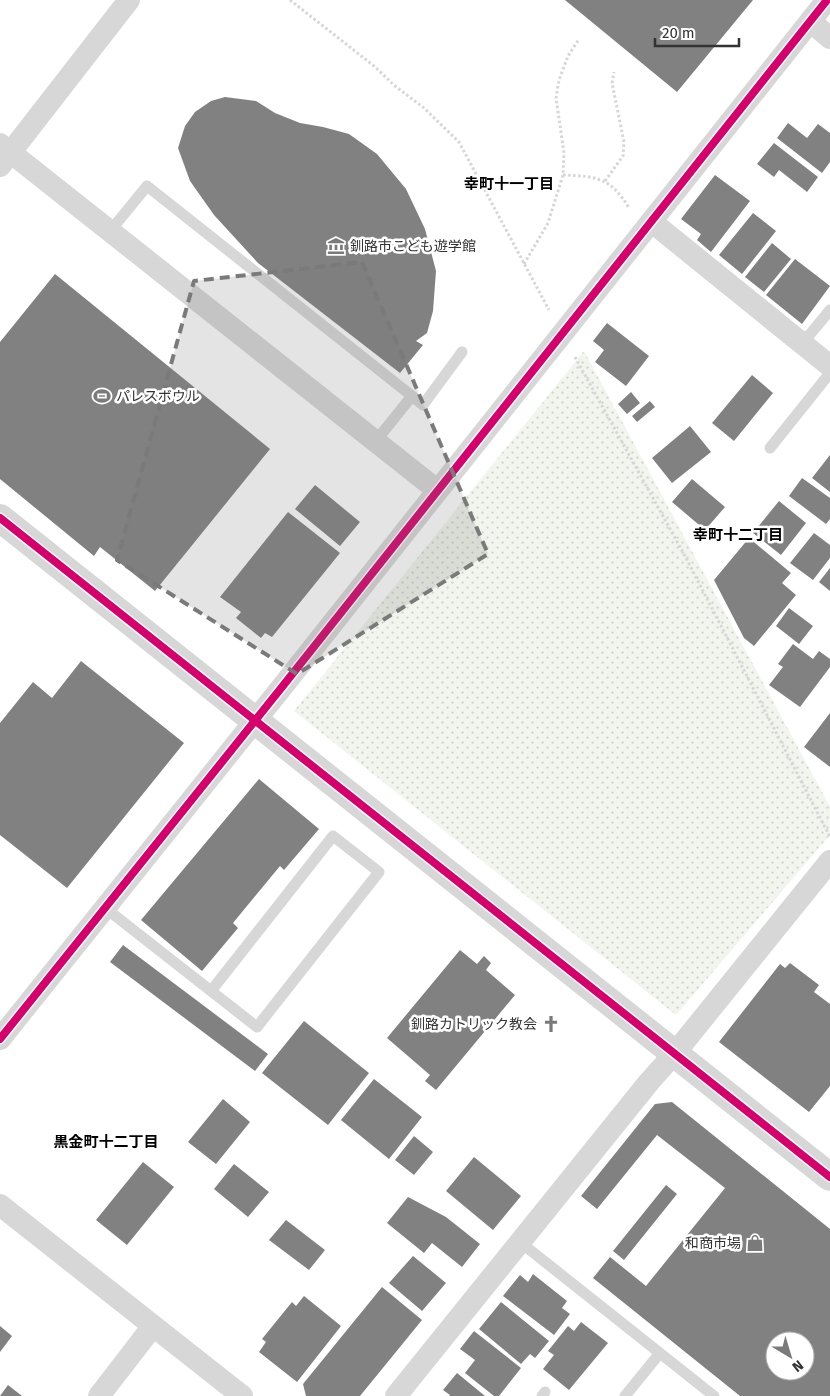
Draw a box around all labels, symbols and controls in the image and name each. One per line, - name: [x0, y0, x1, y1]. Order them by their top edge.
- scale bar: [655, 15, 739, 47]
- text: 20 m: [662, 24, 695, 42]
- district label: 幸町十一丁目: [464, 175, 554, 193]
- museum icon: 釧路市こども遊学館: [326, 236, 346, 256]
- place label: 釧路市こども遊学館: [350, 238, 476, 255]
- sports icon: パレスボウル: [92, 386, 112, 406]
- place label: パレスボウル: [116, 388, 200, 405]
- district label: 幸町十二丁目: [693, 526, 783, 544]
- church icon: 釧路カトリック教会: [541, 1014, 561, 1034]
- place label: 釧路カトリック教会: [411, 1016, 537, 1033]
- district label: 黒金町十二丁目: [53, 1133, 159, 1151]
- shop icon: 和商市場: [745, 1233, 765, 1253]
- place label: 和商市場: [685, 1235, 741, 1252]
- north arrow: [765, 1331, 815, 1381]
- text: N: [789, 1356, 807, 1375]

